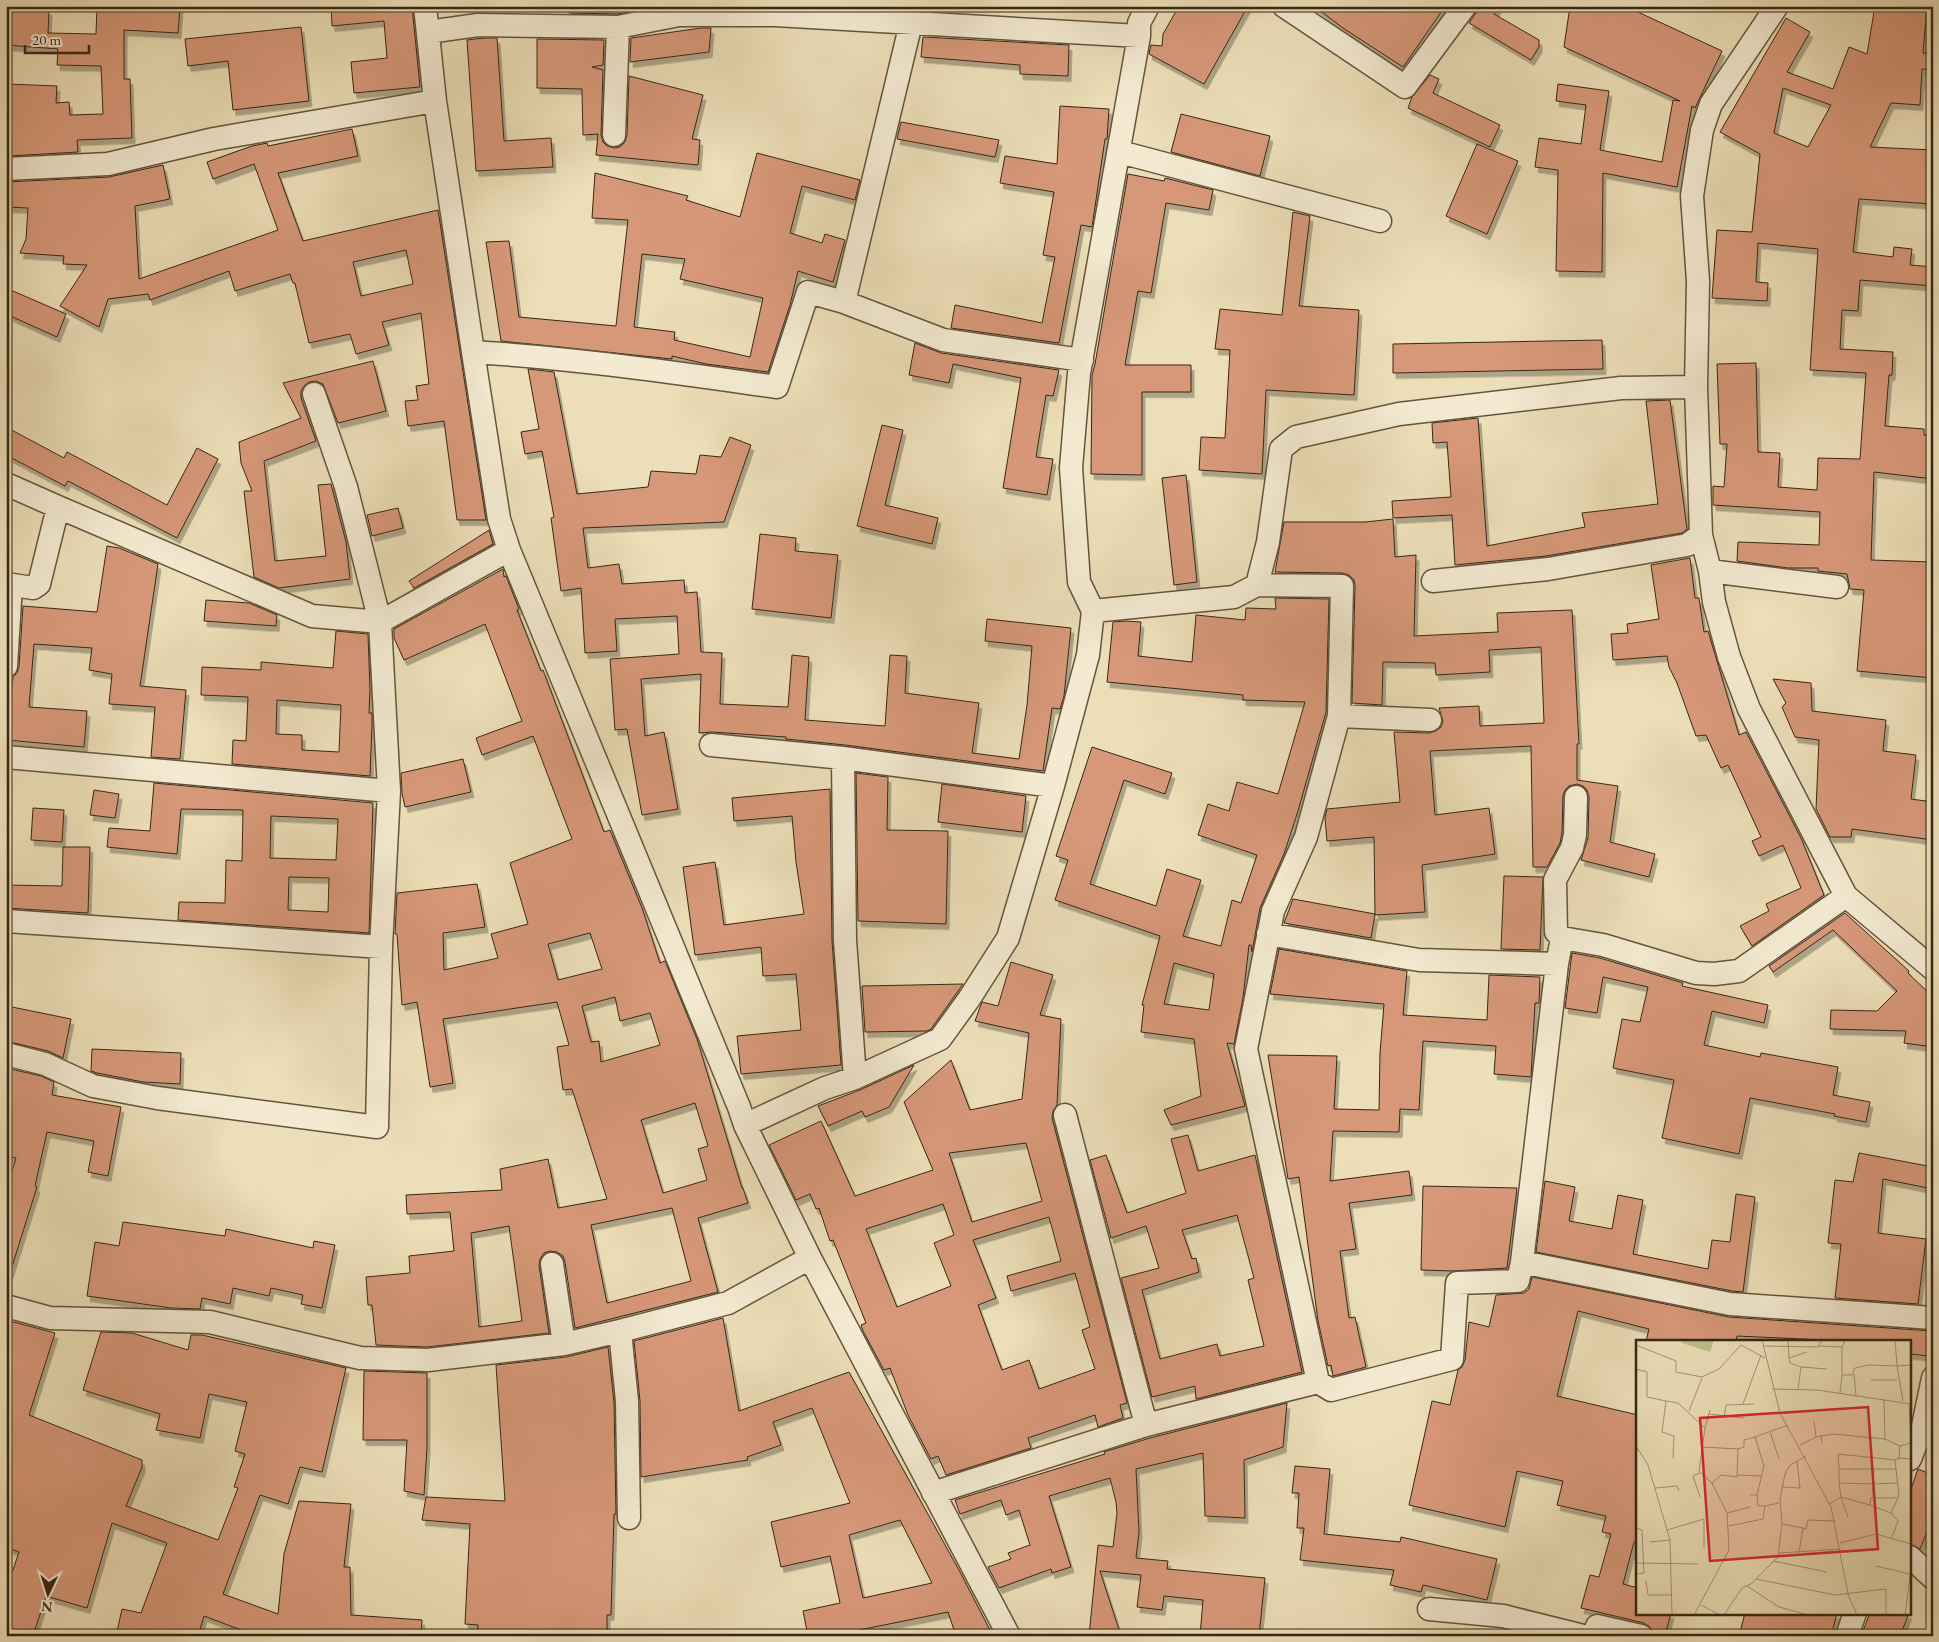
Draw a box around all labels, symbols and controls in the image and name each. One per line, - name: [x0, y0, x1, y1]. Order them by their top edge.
- scale bar: [25, 22, 89, 54]
- text: 20 m: [32, 30, 61, 49]
- inset map: [1636, 1340, 1912, 1614]
- north arrow: [22, 1570, 72, 1620]
- text: N: [40, 1598, 53, 1616]

